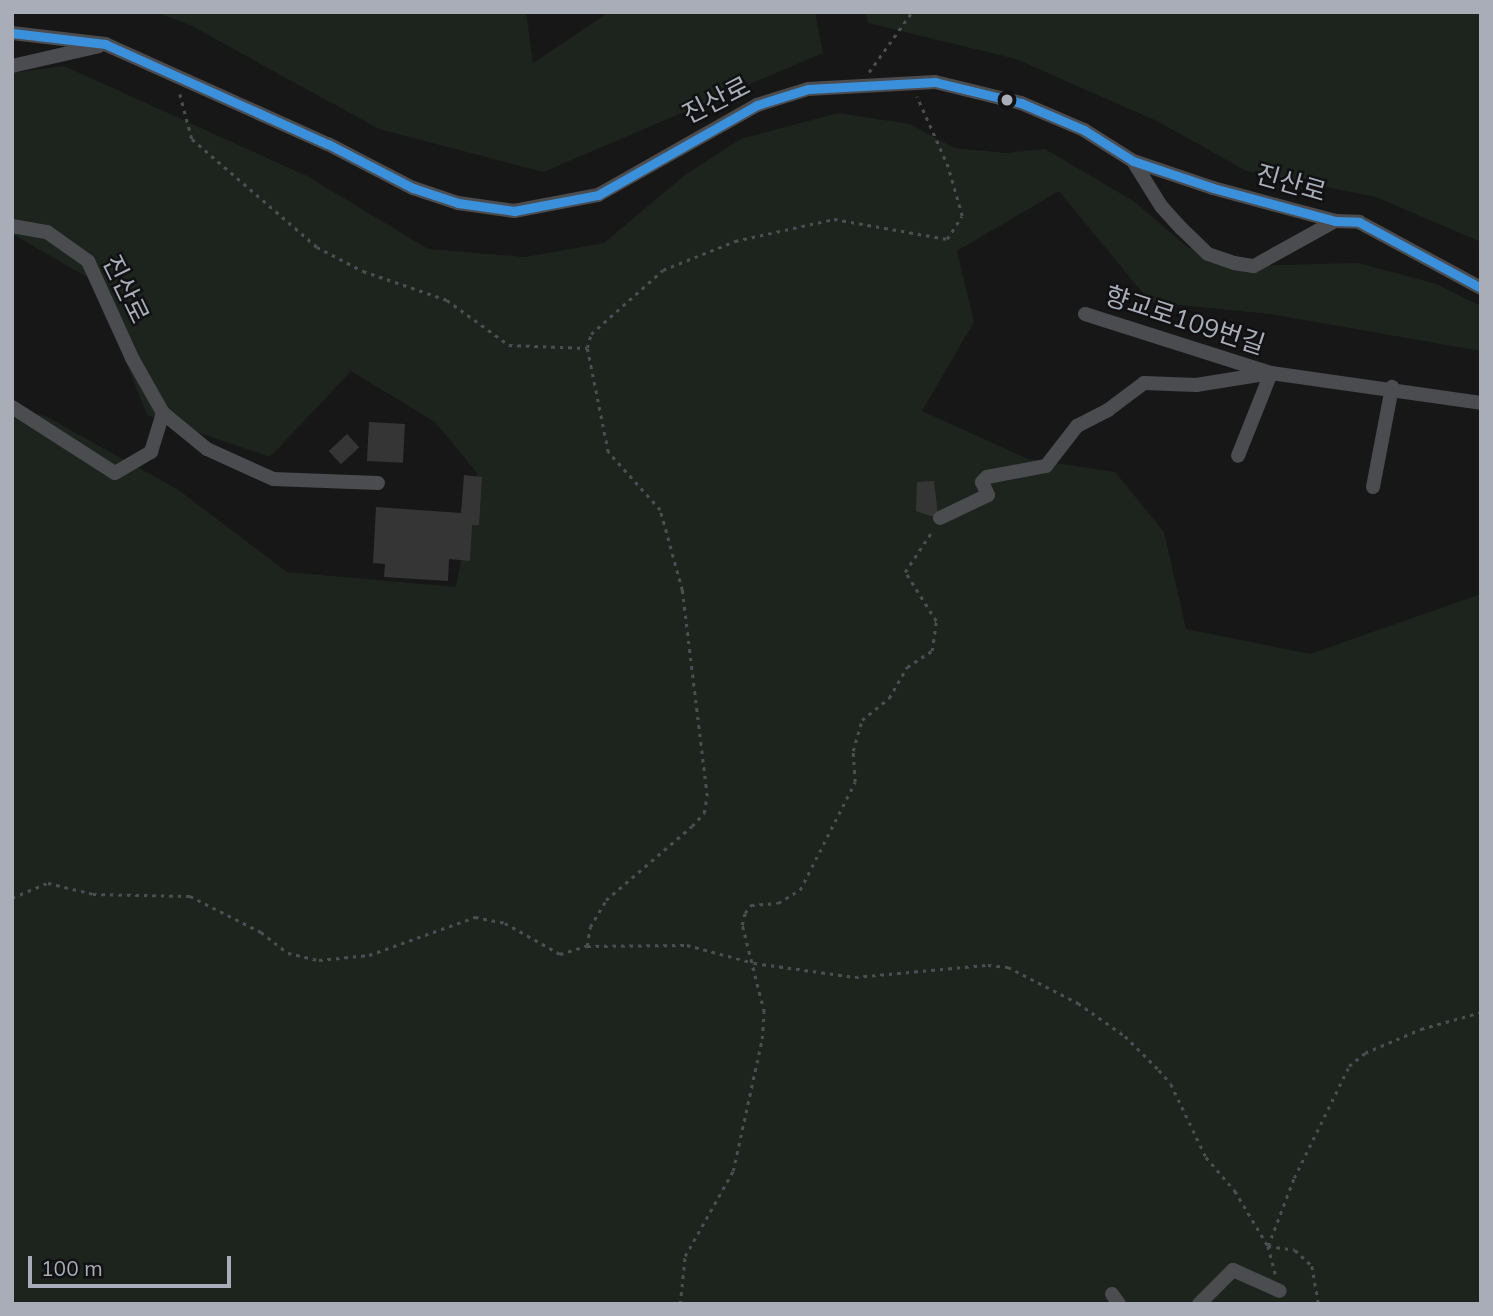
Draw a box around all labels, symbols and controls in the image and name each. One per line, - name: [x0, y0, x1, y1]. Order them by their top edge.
- street label: 진산로: [677, 70, 755, 130]
- unlabelled marker: [1000, 93, 1014, 107]
- street label: 진산로: [1252, 158, 1330, 208]
- street label: 진산로: [96, 250, 156, 328]
- street label: 향교로109번길: [1101, 279, 1269, 361]
- scale bar: [32, 1242, 234, 1286]
- text: 100 m: [41, 1255, 103, 1281]

